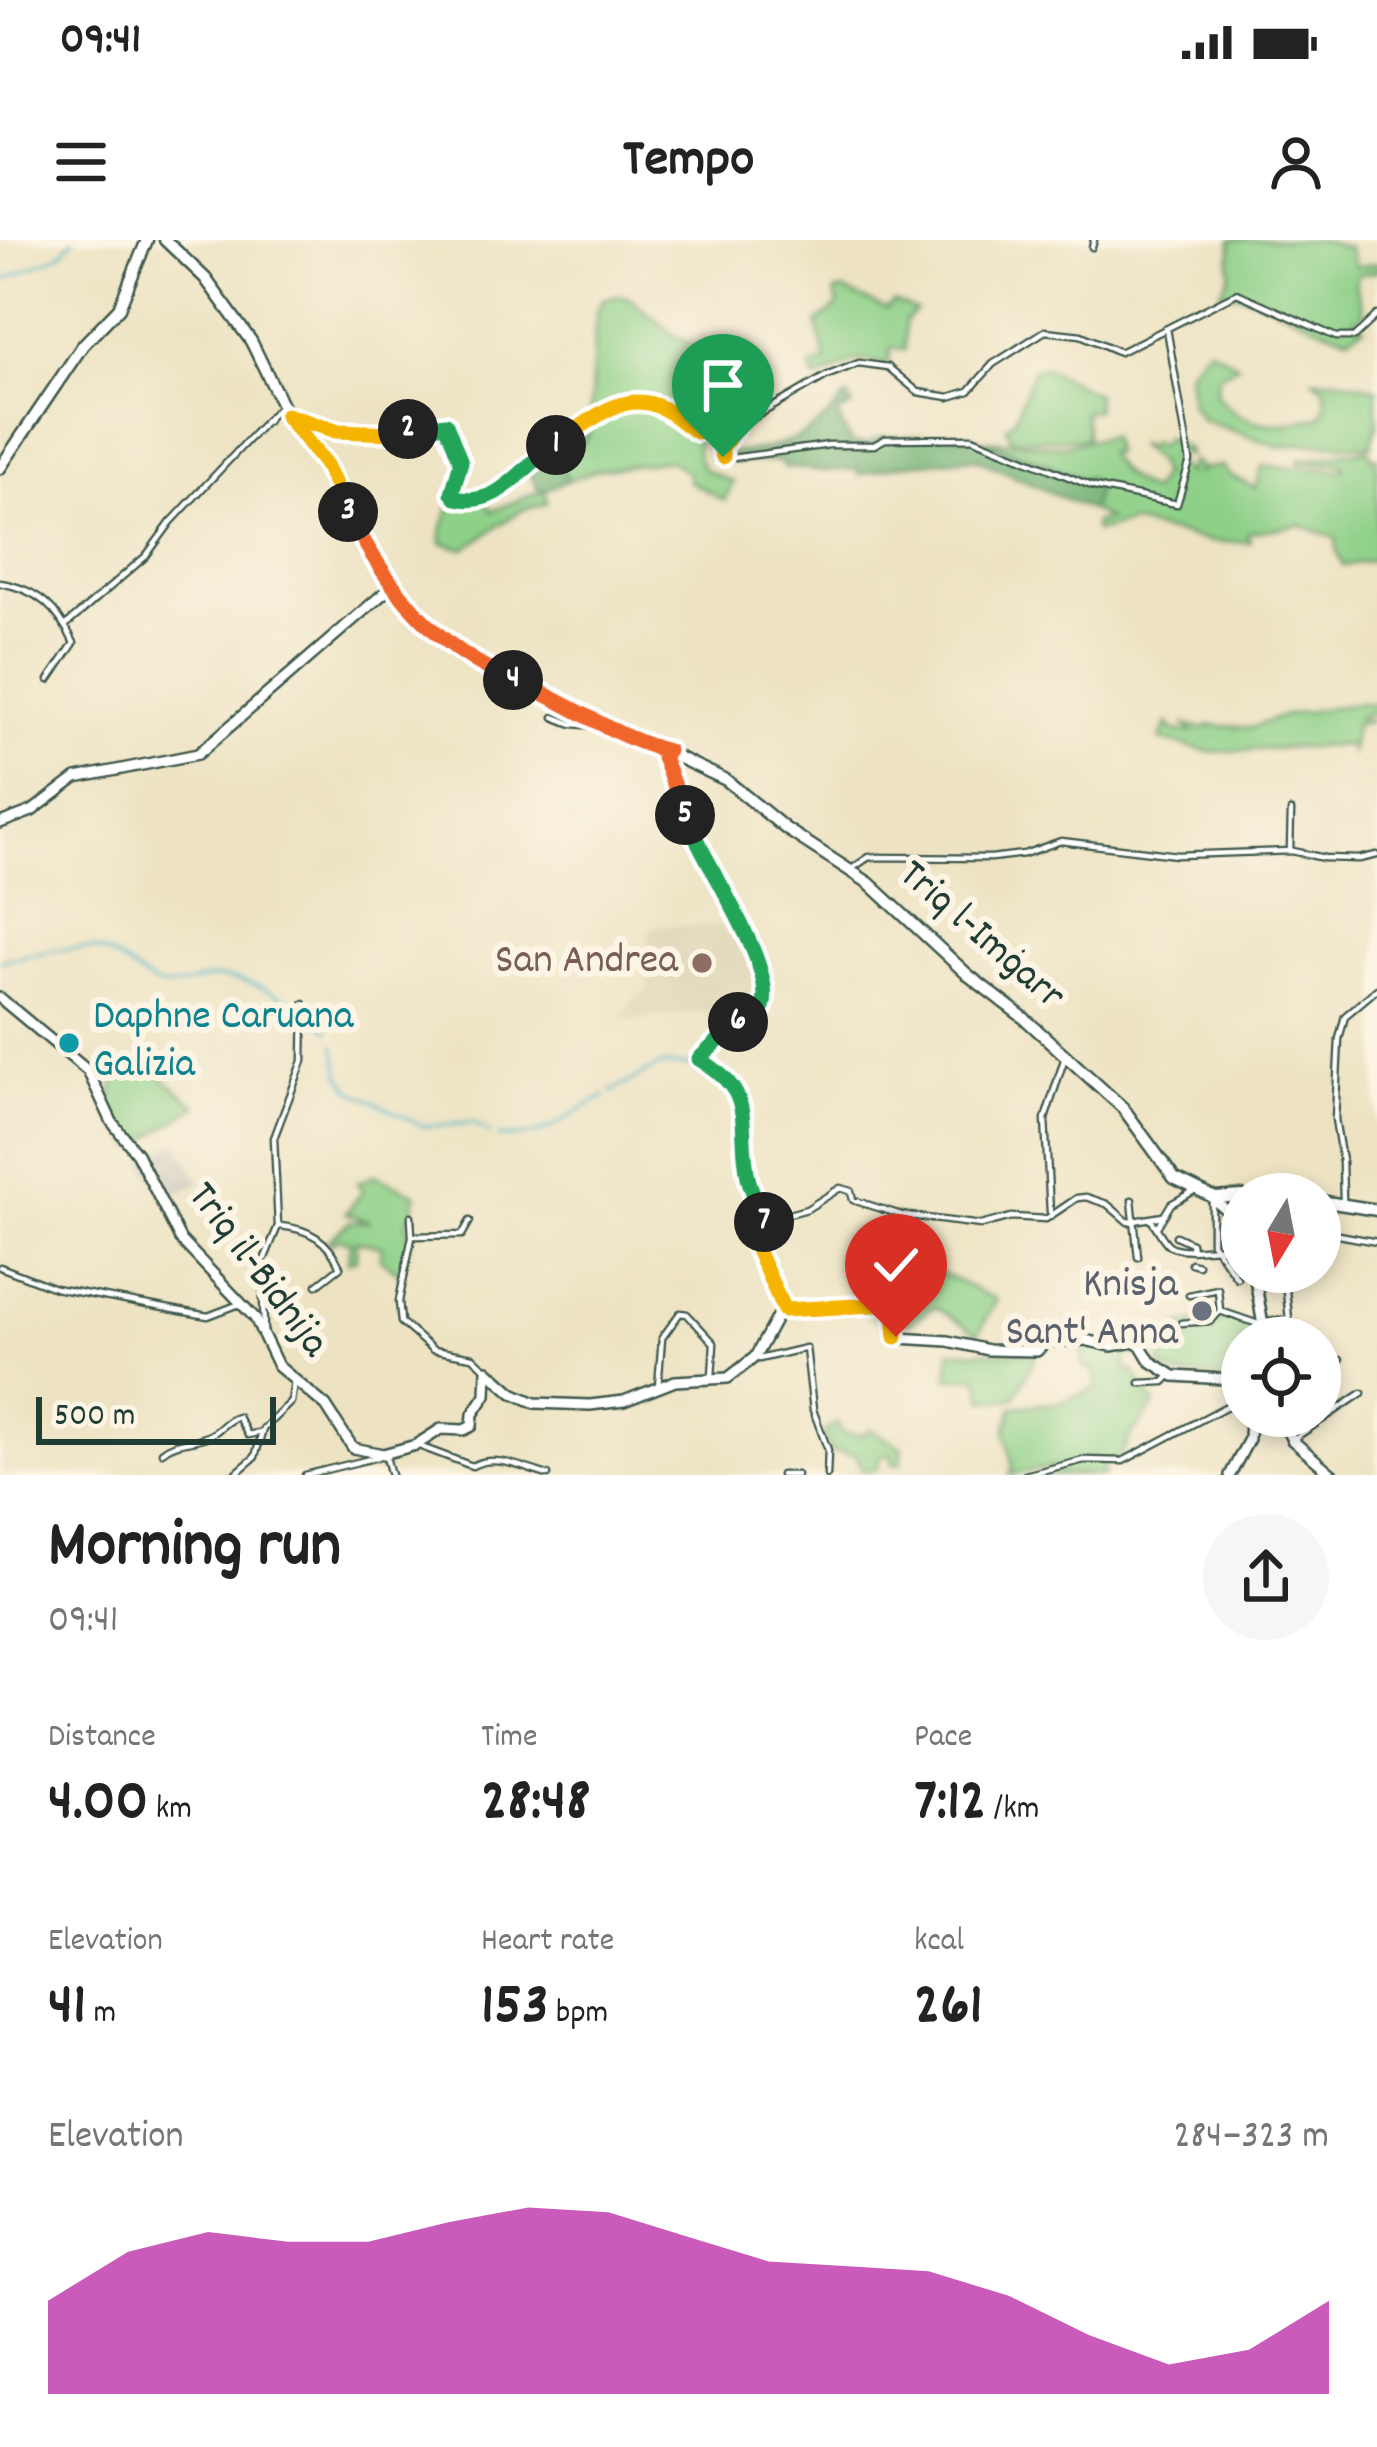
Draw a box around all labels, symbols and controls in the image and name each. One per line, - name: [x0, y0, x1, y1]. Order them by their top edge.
- text: 09:41: [60, 10, 141, 74]
- text: Tempo: [623, 124, 754, 201]
- icon: menu: [48, 129, 114, 195]
- icon: person: [1263, 129, 1329, 195]
- pin: [672, 334, 774, 457]
- icon: arrive: [690, 352, 756, 418]
- pin: 2: [378, 399, 438, 459]
- text: 2: [401, 405, 415, 452]
- pin: 1: [526, 415, 586, 475]
- text: 1: [552, 421, 560, 468]
- pin: 3: [318, 482, 378, 542]
- text: 3: [341, 488, 355, 535]
- pin: 4: [483, 650, 543, 710]
- text: 4: [506, 656, 520, 703]
- pin: 5: [655, 785, 715, 845]
- text: 5: [677, 791, 693, 838]
- street label: Triq l-Imġarr: [883, 847, 1077, 1027]
- place label: San Andrea: [495, 933, 679, 993]
- marker: San Andrea: [689, 950, 715, 976]
- place label: Daphne Caruana Galizia: [93, 989, 355, 1097]
- pin: 6: [708, 992, 768, 1052]
- text: 6: [730, 998, 746, 1045]
- marker: Daphne Caruana Galizia: [56, 1030, 82, 1056]
- street label: Triq il-Bidnija: [170, 1171, 343, 1372]
- north arrow: [1221, 1173, 1341, 1293]
- map controls: [1221, 1173, 1341, 1437]
- pin: 7: [734, 1192, 794, 1252]
- text: 7: [758, 1198, 770, 1245]
- pin: [845, 1214, 947, 1337]
- icon: check: [863, 1232, 929, 1298]
- place label: Knisja Sant' Anna: [1006, 1257, 1179, 1365]
- marker: Knisja Sant' Anna: [1189, 1298, 1215, 1324]
- button: locate: [1221, 1317, 1341, 1437]
- scale bar: [36, 1391, 276, 1444]
- text: 500 m: [54, 1394, 135, 1441]
- text: Morning run: [48, 1503, 341, 1597]
- button: share: [1203, 1514, 1329, 1640]
- text: 09:41: [48, 1595, 118, 1650]
- text: Distance: [48, 1715, 156, 1762]
- text: Time: [481, 1715, 537, 1762]
- text: Pace: [914, 1715, 972, 1762]
- text: 4.00: [48, 1762, 148, 1848]
- text: 28:48: [481, 1762, 590, 1848]
- text: 7:12: [914, 1762, 986, 1848]
- text: km: [148, 1787, 192, 1834]
- text: /km: [986, 1787, 1039, 1834]
- text: Elevation: [48, 1919, 163, 1966]
- text: Heart rate: [481, 1919, 614, 1966]
- text: kcal: [914, 1919, 964, 1966]
- text: 41: [48, 1966, 86, 2052]
- text: 153: [481, 1966, 549, 2052]
- text: 261: [914, 1966, 983, 2052]
- text: m: [86, 1991, 116, 2038]
- text: bpm: [549, 1991, 608, 2038]
- text: Elevation: [48, 2111, 184, 2166]
- text: 284–323 m: [1173, 2111, 1329, 2166]

